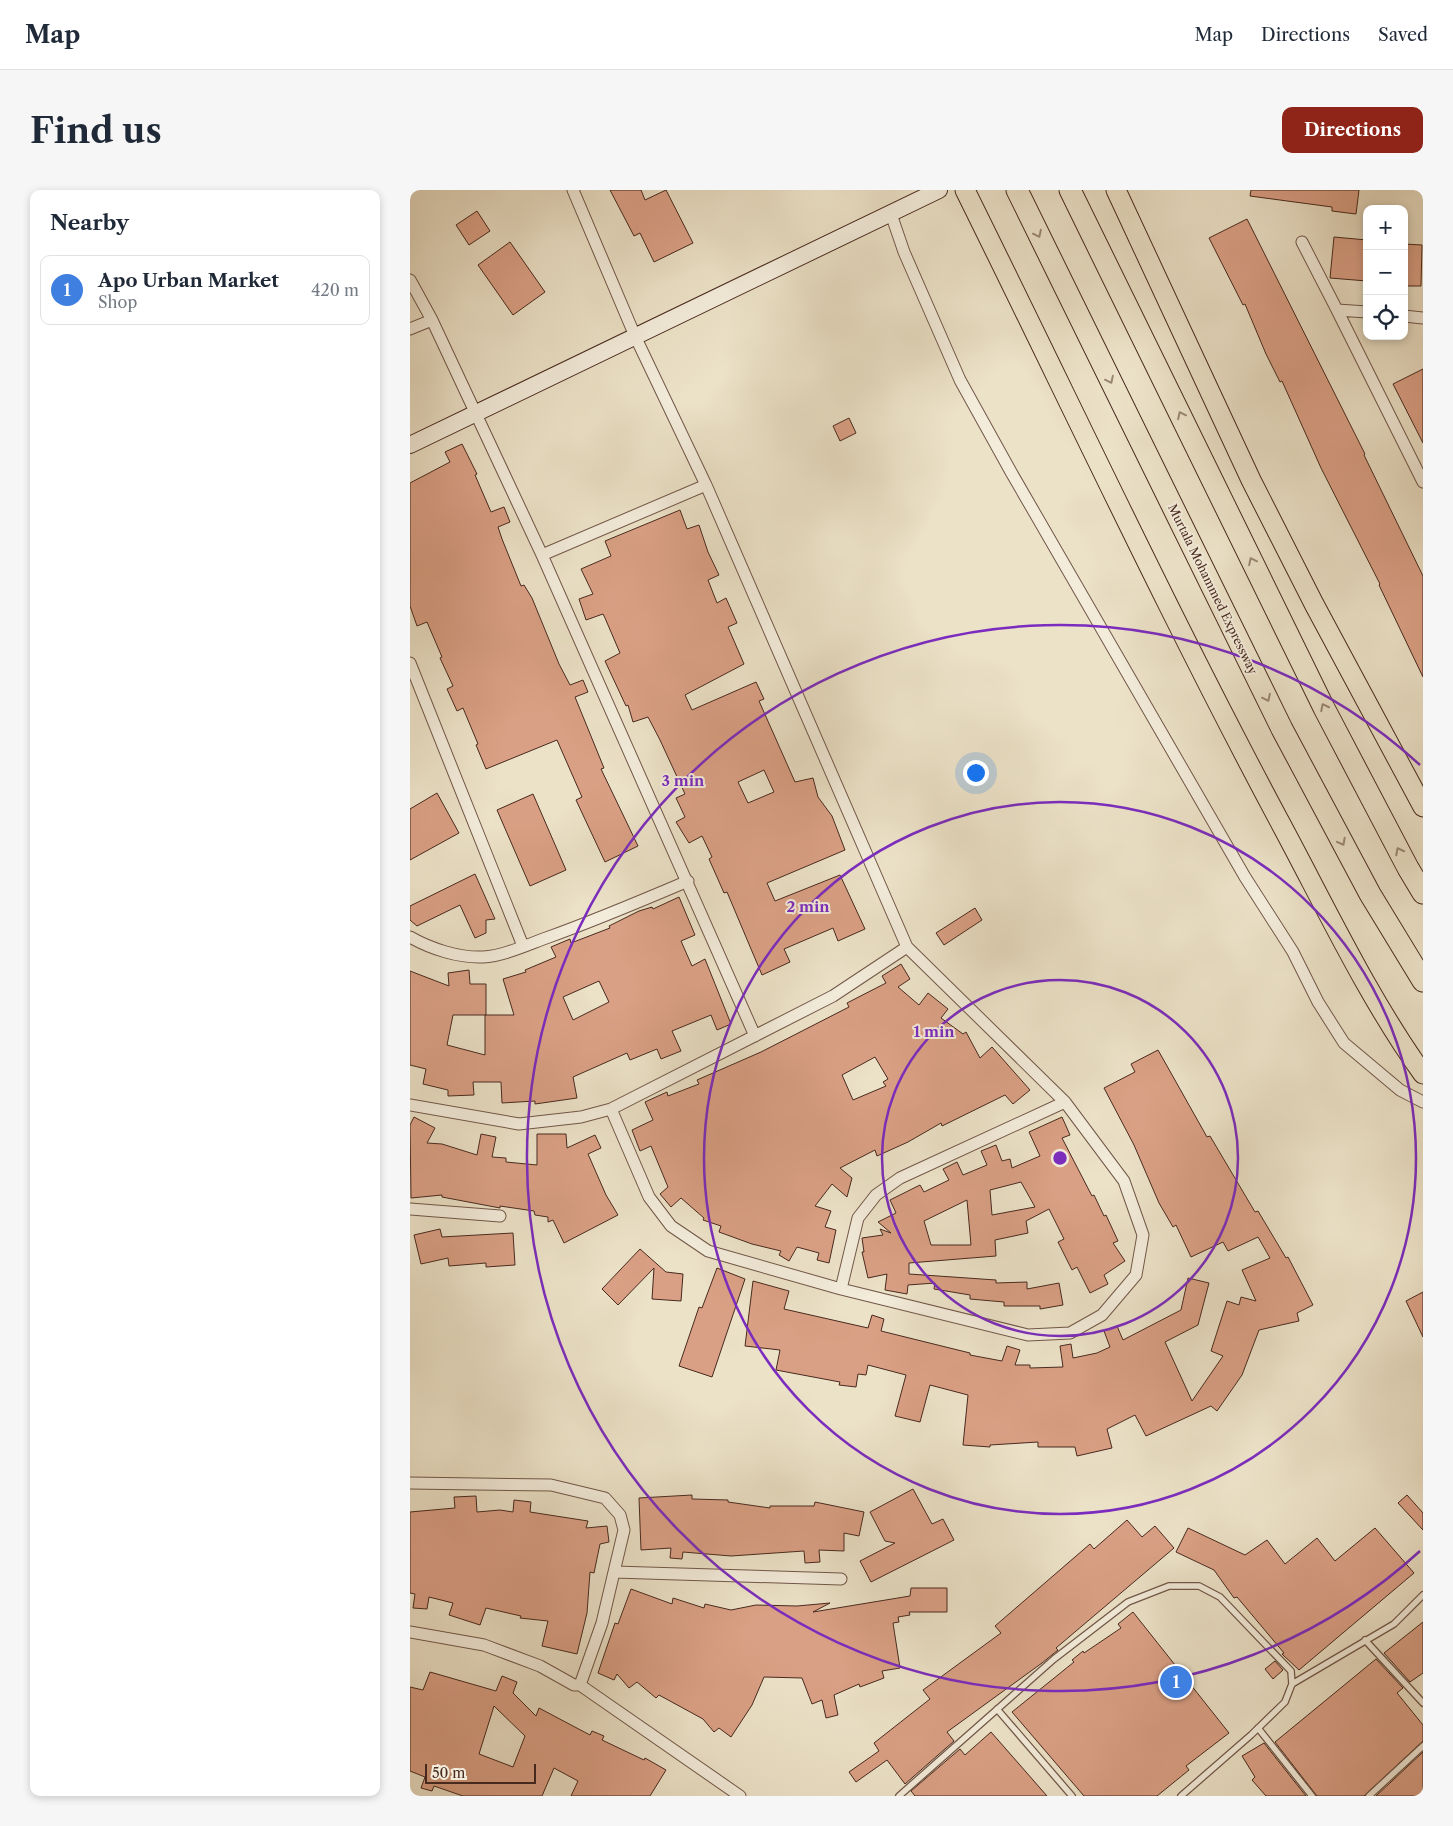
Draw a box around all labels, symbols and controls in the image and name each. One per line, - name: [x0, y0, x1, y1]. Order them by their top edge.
- text: Map: [25, 20, 80, 49]
- text: Map: [1194, 24, 1233, 46]
- text: Directions: [1261, 24, 1350, 46]
- text: Saved: [1378, 24, 1428, 46]
- button: Directions: [1282, 107, 1423, 153]
- text: Find us: [30, 109, 162, 152]
- map controls: [1363, 205, 1408, 340]
- button: +: [1363, 205, 1408, 250]
- text: Nearby: [50, 210, 129, 235]
- one-way arrow: [1032, 229, 1042, 238]
- button: −: [1363, 250, 1408, 295]
- text: Apo Urban Market: [98, 269, 279, 292]
- text: 1: [63, 280, 71, 300]
- text: 420 m: [311, 280, 359, 300]
- text: Shop: [98, 292, 137, 312]
- button: locate: [1363, 295, 1408, 340]
- one-way arrow: [1104, 374, 1114, 383]
- one-way arrow: [1176, 411, 1187, 420]
- street label: Murtala Mohammed Expressway: [1165, 501, 1261, 677]
- one-way arrow: [1248, 557, 1258, 566]
- one-way arrow: [1261, 693, 1271, 702]
- one-way arrow: [1320, 703, 1330, 712]
- your location: [963, 760, 989, 786]
- text: 3 min: [662, 771, 705, 790]
- one-way arrow: [1336, 837, 1346, 846]
- one-way arrow: [1395, 847, 1405, 856]
- text: 2 min: [786, 897, 830, 916]
- text: 1 min: [913, 1022, 955, 1041]
- centre of rings: [1051, 1149, 1069, 1167]
- pin: 1: [1160, 1663, 1192, 1701]
- scale bar: [425, 1761, 536, 1784]
- text: 50 m: [432, 1764, 465, 1782]

